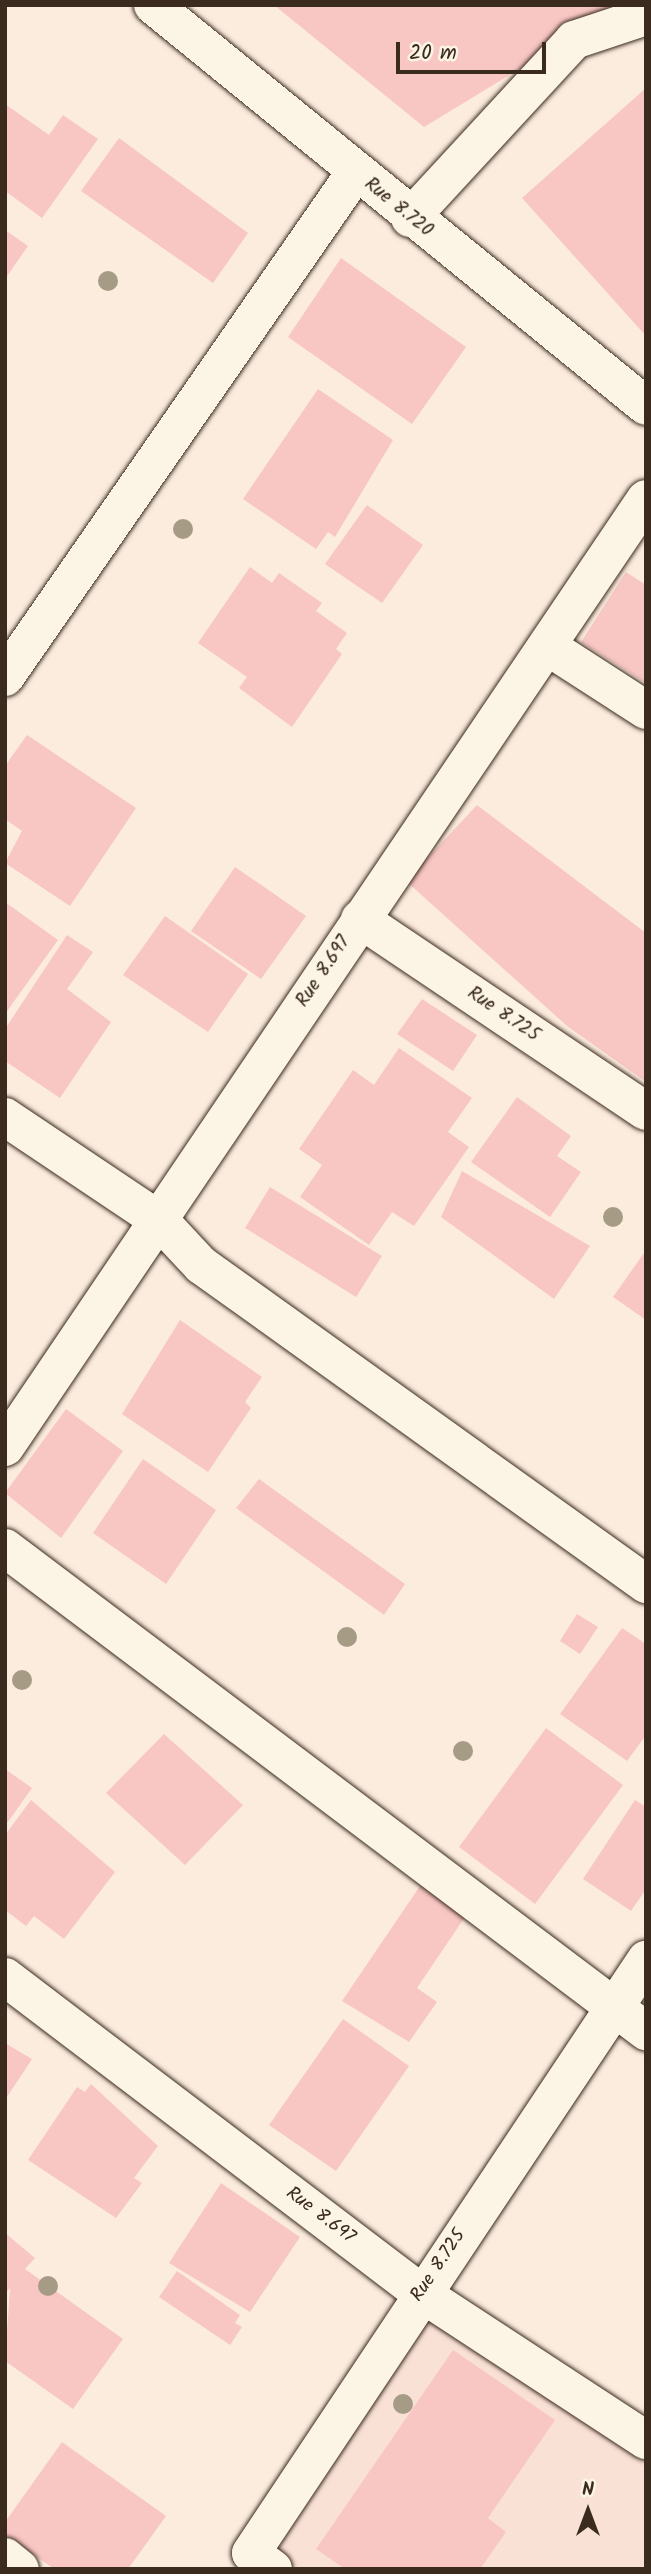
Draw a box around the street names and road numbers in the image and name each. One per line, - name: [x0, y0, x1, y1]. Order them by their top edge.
- street label: Rue 8.720: [359, 173, 437, 243]
- street label: Rue 8.697: [292, 932, 356, 1012]
- street label: Rue 8.725: [462, 983, 544, 1047]
- street label: Rue 8.697: [281, 2183, 359, 2249]
- street label: Rue 8.725: [407, 2225, 471, 2307]

